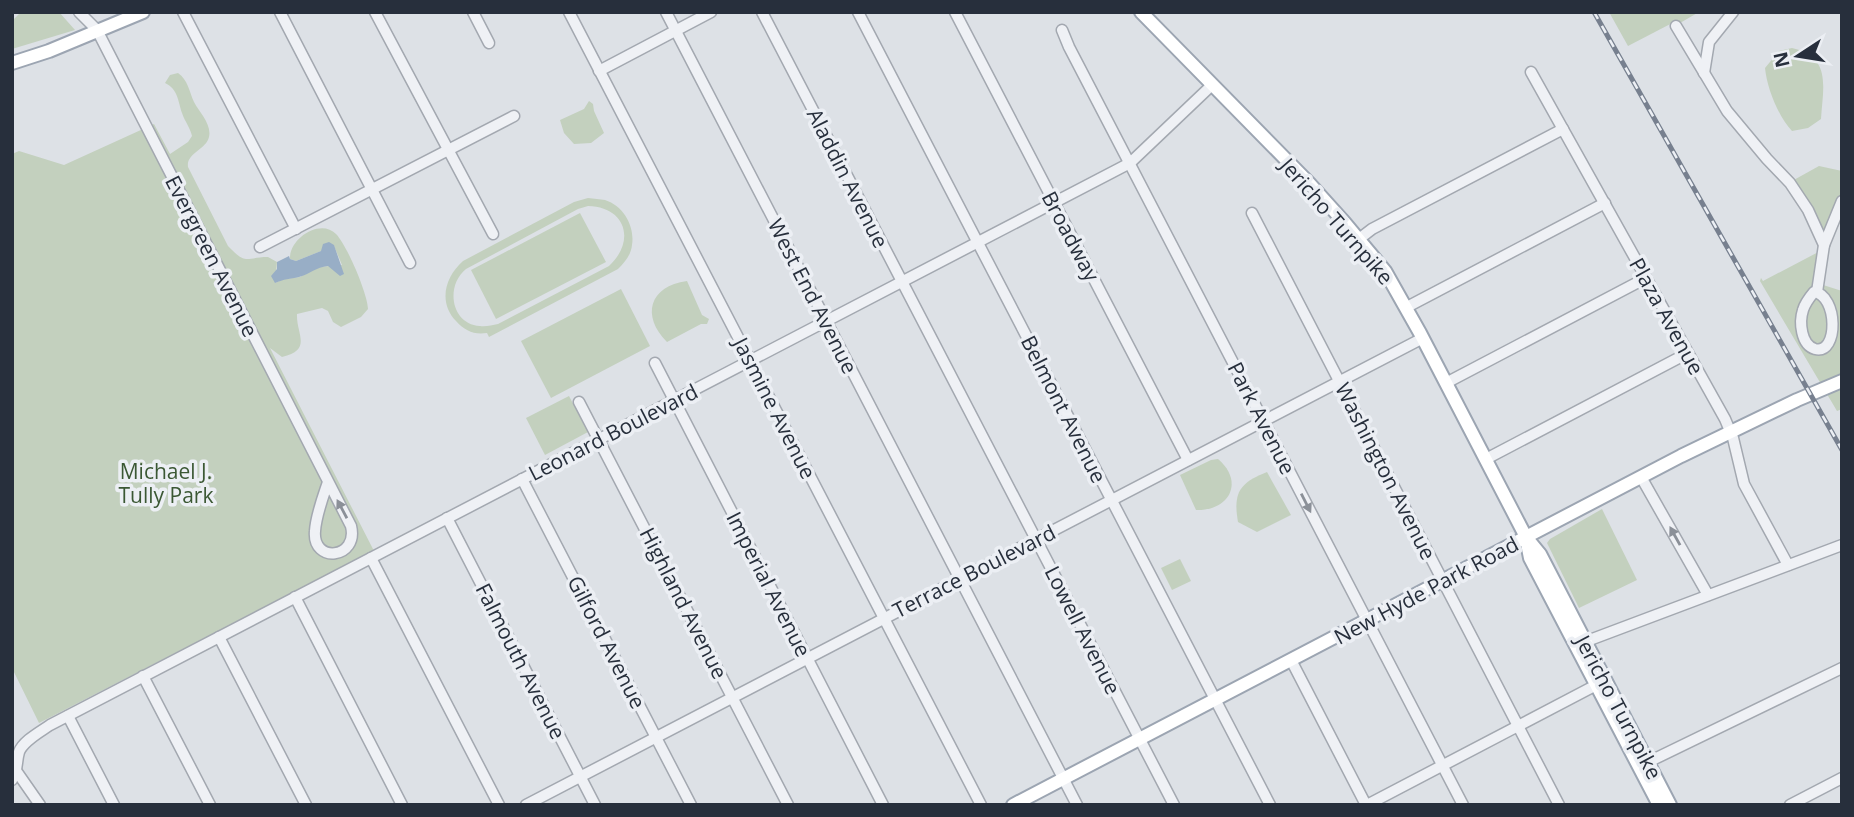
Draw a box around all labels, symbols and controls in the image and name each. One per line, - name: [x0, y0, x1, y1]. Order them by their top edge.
- north arrow: [1763, 21, 1833, 91]
- text: N: [1767, 49, 1796, 70]
- street label: Aladdin Avenue: [801, 104, 895, 252]
- street label: Jericho Turnpike: [1273, 150, 1400, 290]
- street label: Evergreen Avenue: [159, 171, 265, 341]
- street label: Broadway: [1036, 186, 1107, 286]
- street label: West End Avenue: [762, 214, 864, 378]
- street label: Plaza Avenue: [1623, 252, 1711, 380]
- street label: Jasmine Avenue: [726, 331, 823, 484]
- street label: Belmont Avenue: [1015, 331, 1113, 487]
- street label: Park Avenue: [1222, 357, 1302, 479]
- street label: Leonard Boulevard: [524, 377, 702, 487]
- street label: Washington Avenue: [1329, 378, 1443, 564]
- park label: Michael J. Tully Park: [119, 457, 213, 509]
- one-way arrow: [1300, 493, 1312, 513]
- one-way arrow: [336, 499, 348, 519]
- street label: Imperial Avenue: [720, 507, 818, 661]
- street label: Terrace Boulevard: [888, 518, 1060, 624]
- street label: Highland Avenue: [634, 523, 734, 683]
- one-way arrow: [1669, 526, 1681, 546]
- street label: New Hyde Park Road: [1329, 530, 1523, 650]
- street label: Lowell Avenue: [1039, 561, 1127, 699]
- street label: Gilford Avenue: [561, 571, 653, 713]
- street label: Falmouth Avenue: [470, 578, 572, 744]
- street label: Jericho Turnpike: [1568, 628, 1669, 784]

